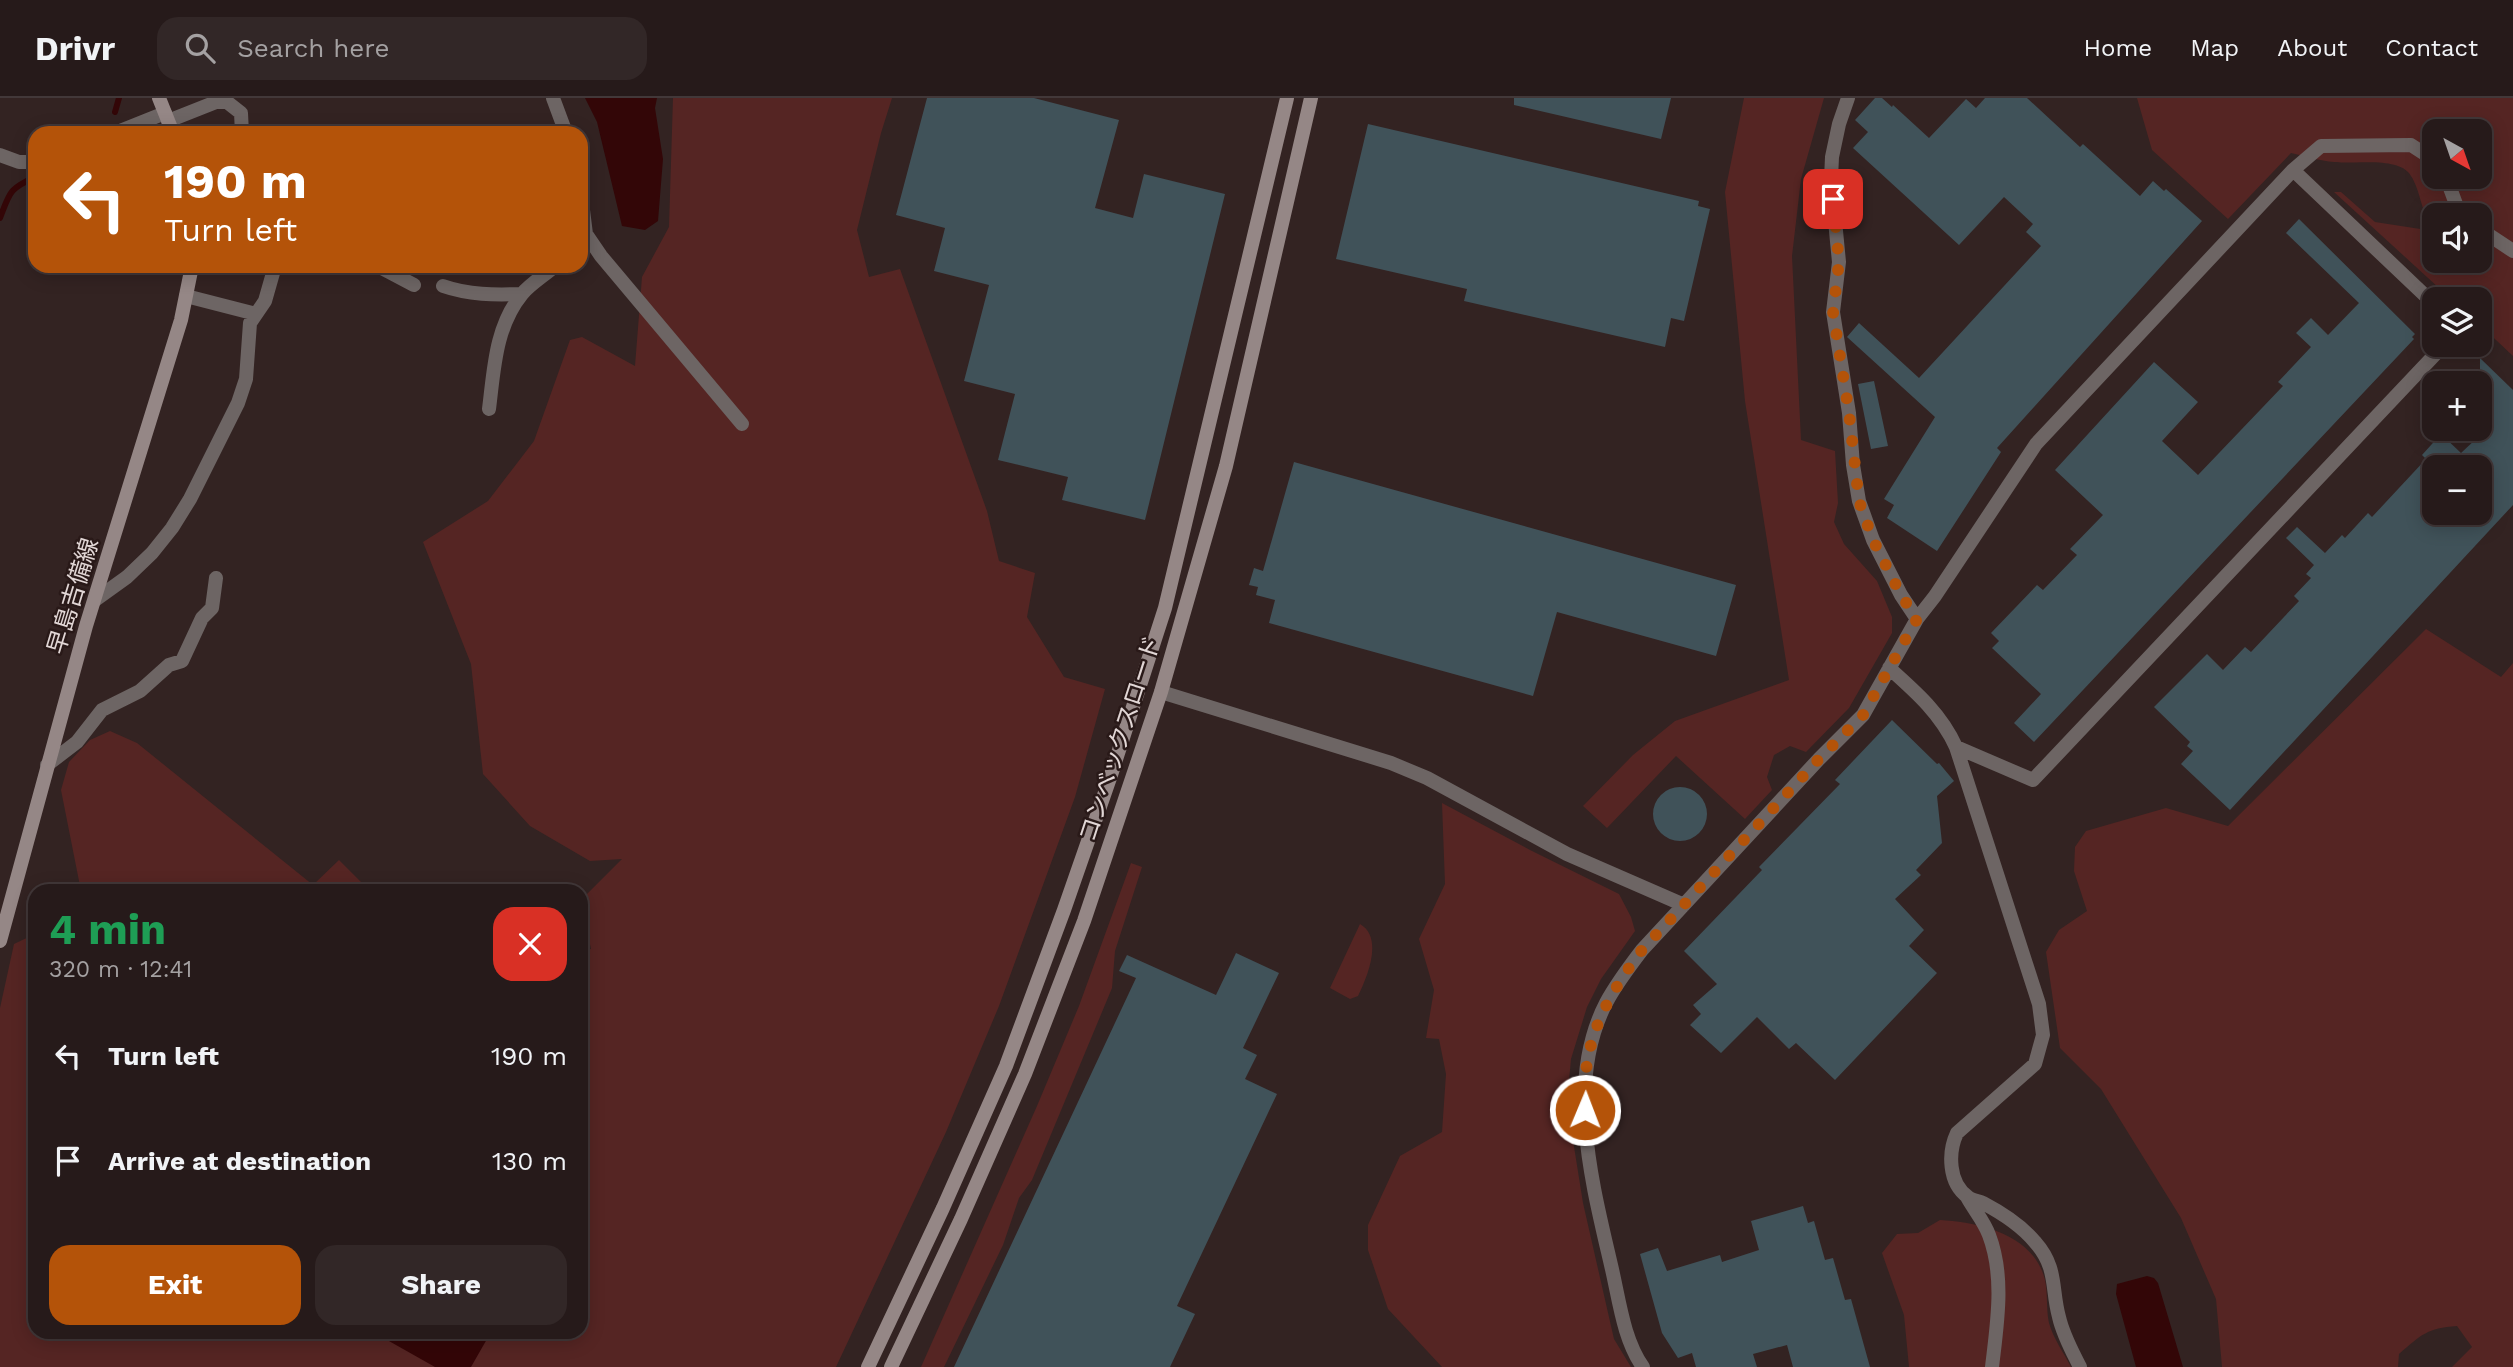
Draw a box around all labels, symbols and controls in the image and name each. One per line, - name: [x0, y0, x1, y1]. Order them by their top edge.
- search box: [157, 17, 647, 80]
- text: Drivr: [35, 29, 115, 68]
- icon: search: [181, 29, 219, 67]
- text: Search here: [237, 33, 390, 63]
- text: Home: [2084, 34, 2152, 62]
- text: Map: [2190, 34, 2239, 62]
- text: About: [2277, 34, 2347, 62]
- text: Contact: [2385, 34, 2478, 62]
- north arrow: [2422, 119, 2492, 189]
- map controls: [2422, 119, 2492, 525]
- text: 190 m: [164, 152, 307, 210]
- icon: left: [49, 154, 140, 245]
- pin: [1803, 169, 1863, 229]
- icon: arrive: [1814, 180, 1852, 218]
- button: sound: [2422, 203, 2492, 273]
- text: Turn left: [164, 211, 297, 249]
- button: layers: [2422, 287, 2492, 357]
- button: +: [2422, 371, 2492, 441]
- button: −: [2422, 455, 2492, 525]
- street label: 早島吉備線: [42, 535, 104, 657]
- street label: コンベックスロード: [1073, 632, 1167, 846]
- text: 4 min: [49, 905, 166, 954]
- button: close: [493, 907, 567, 981]
- text: 320 m · 12:41: [49, 956, 192, 983]
- icon: left: [49, 1037, 87, 1075]
- text: Turn left: [108, 1041, 219, 1071]
- text: 190 m: [491, 1041, 567, 1071]
- position arrow: [1548, 1073, 1622, 1147]
- icon: arrive: [49, 1142, 87, 1180]
- text: Arrive at destination: [108, 1146, 371, 1176]
- text: 130 m: [492, 1146, 567, 1176]
- button: Exit: [49, 1245, 301, 1325]
- button: Share: [315, 1245, 567, 1325]

